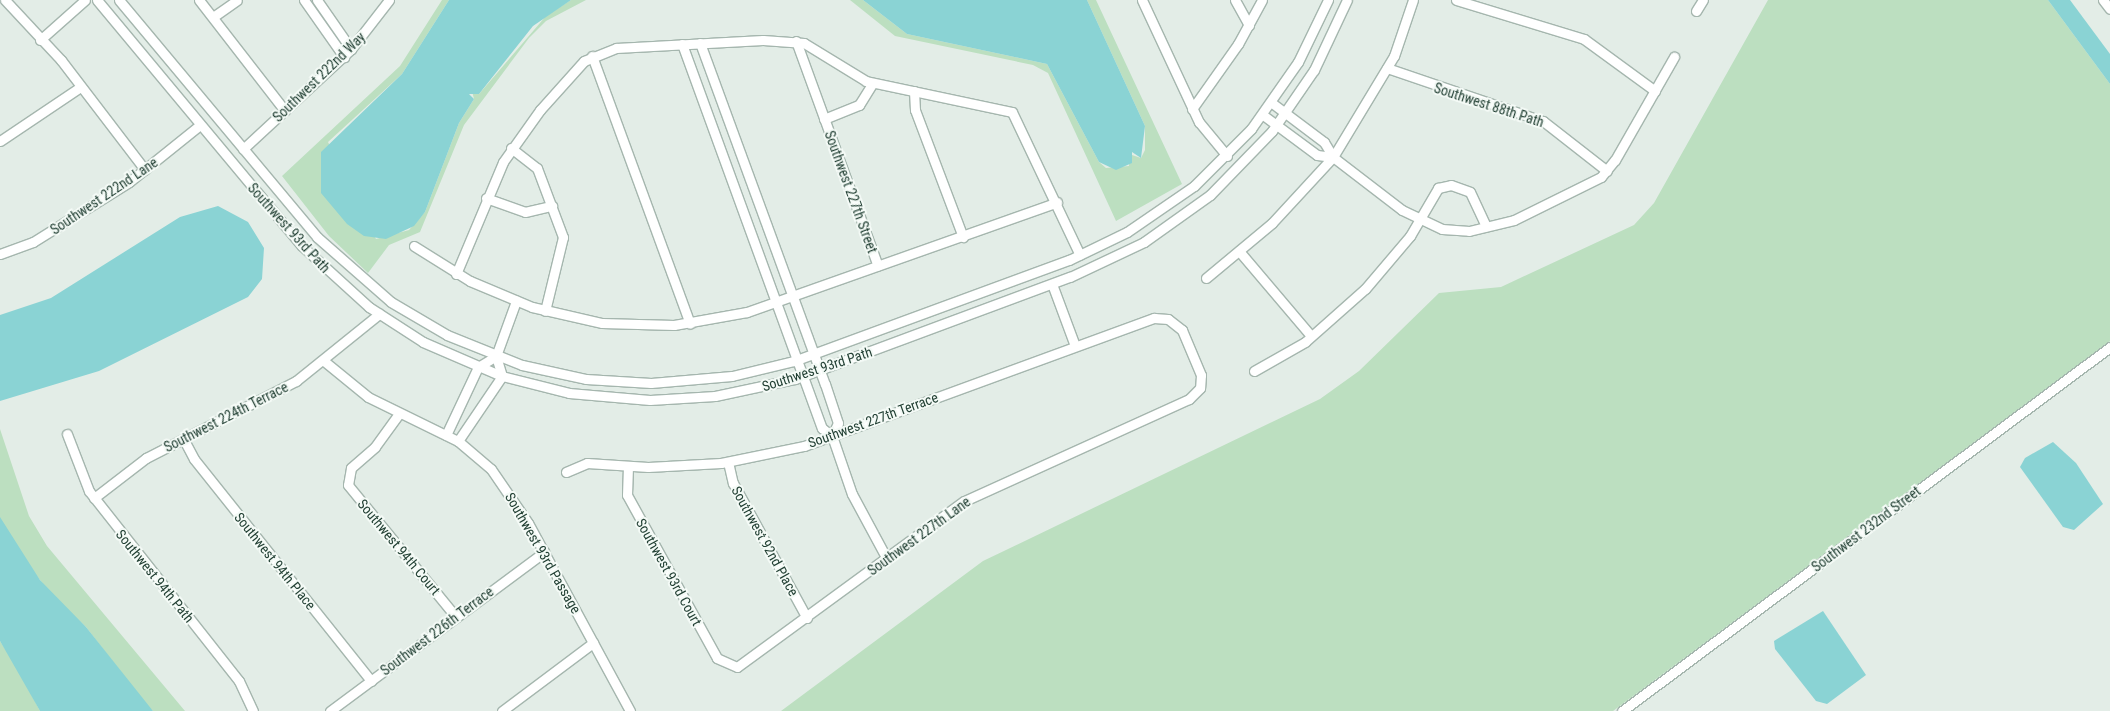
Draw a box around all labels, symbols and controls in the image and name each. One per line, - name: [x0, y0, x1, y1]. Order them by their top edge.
- street label: Southwest 222nd Way: [269, 29, 369, 125]
- street label: Southwest 88th Path: [1432, 79, 1546, 131]
- street label: Southwest 227th Street: [821, 129, 881, 255]
- street label: Southwest 222nd Lane: [47, 154, 161, 238]
- street label: Southwest 93rd Path: [244, 180, 334, 276]
- street label: Southwest 93rd Path: [760, 343, 874, 395]
- street label: Southwest 224th Terrace: [161, 378, 291, 456]
- street label: Southwest 227th Terrace: [806, 389, 940, 451]
- street label: Southwest 92nd Place: [728, 483, 802, 599]
- street label: Southwest 232nd Street: [1808, 483, 1924, 575]
- street label: Southwest 93rd Passage: [502, 490, 584, 616]
- street label: Southwest 227th Lane: [864, 493, 974, 579]
- street label: Southwest 94th Court: [354, 496, 444, 598]
- street label: Southwest 94th Place: [231, 509, 319, 613]
- street label: Southwest 93rd Court: [633, 515, 705, 629]
- street label: Southwest 94th Path: [112, 526, 198, 626]
- street label: Southwest 226th Terrace: [377, 583, 497, 679]

